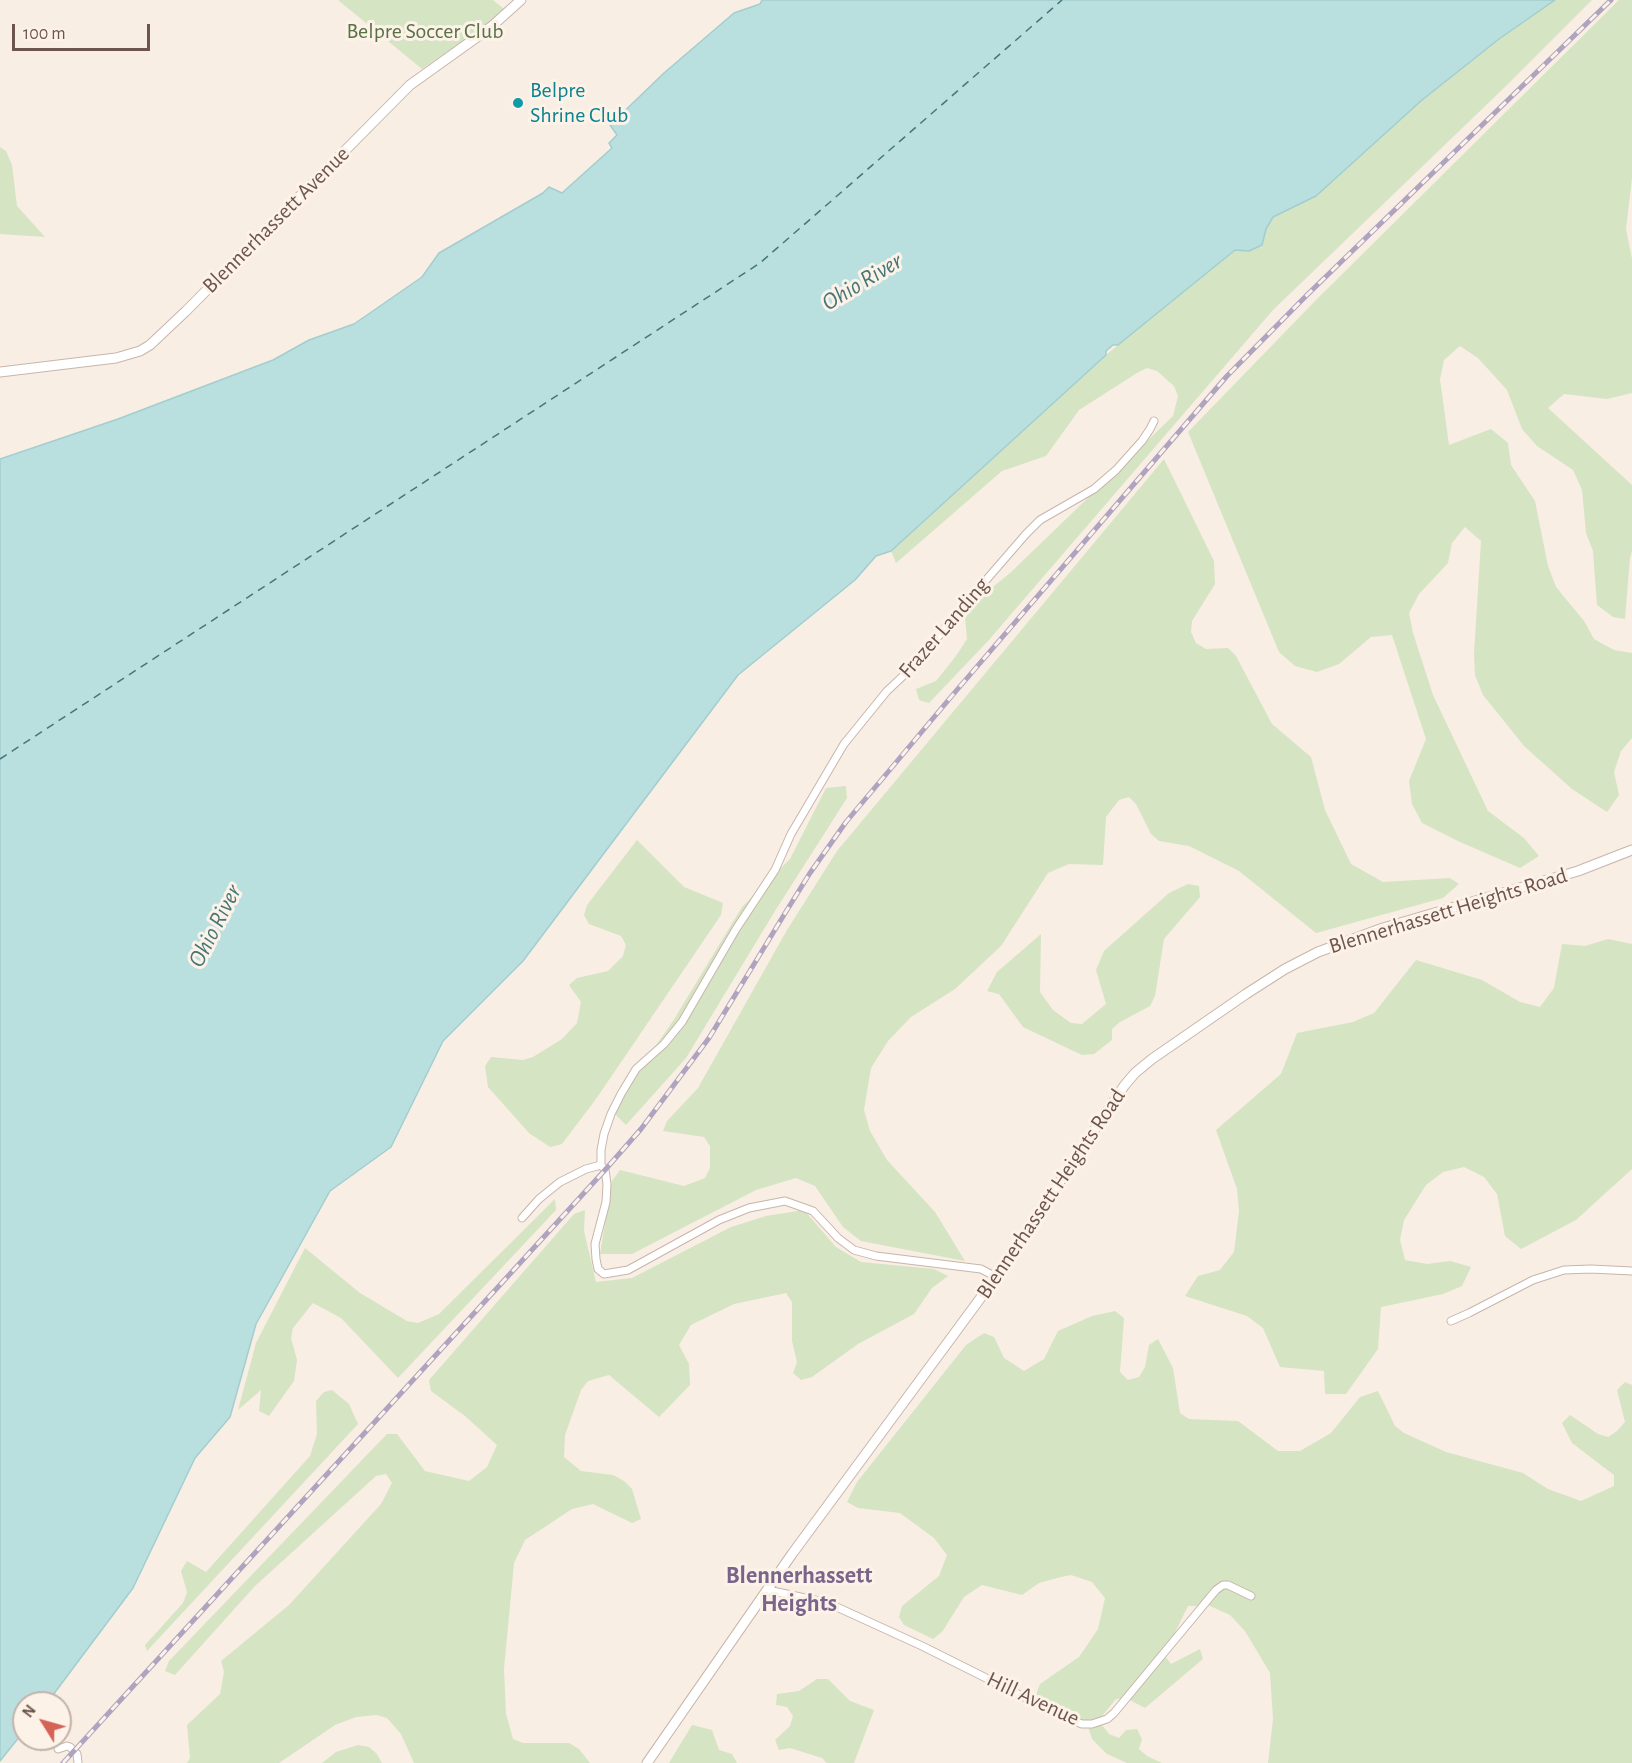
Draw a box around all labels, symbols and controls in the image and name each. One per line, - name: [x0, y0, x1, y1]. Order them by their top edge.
- scale bar: [15, 12, 153, 50]
- park label: Belpre Soccer Club: [347, 18, 503, 44]
- text: 100 m: [23, 25, 66, 43]
- place label: Belpre Shrine Club: [530, 77, 628, 128]
- marker: Belpre Shrine Club: [511, 96, 525, 110]
- street label: Blennerhassett Avenue: [197, 141, 355, 299]
- water label: Ohio River: [817, 247, 907, 317]
- street label: Frazer Landing: [893, 572, 995, 684]
- street label: Blennerhassett Heights Road: [1326, 862, 1570, 960]
- water label: Ohio River: [182, 880, 248, 972]
- street label: Blennerhassett Heights Road: [971, 1084, 1131, 1304]
- district label: Blennerhassett Heights: [726, 1562, 872, 1618]
- street label: Hill Avenue: [983, 1666, 1083, 1732]
- north arrow: [12, 1691, 72, 1751]
- text: N: [19, 1702, 39, 1721]

